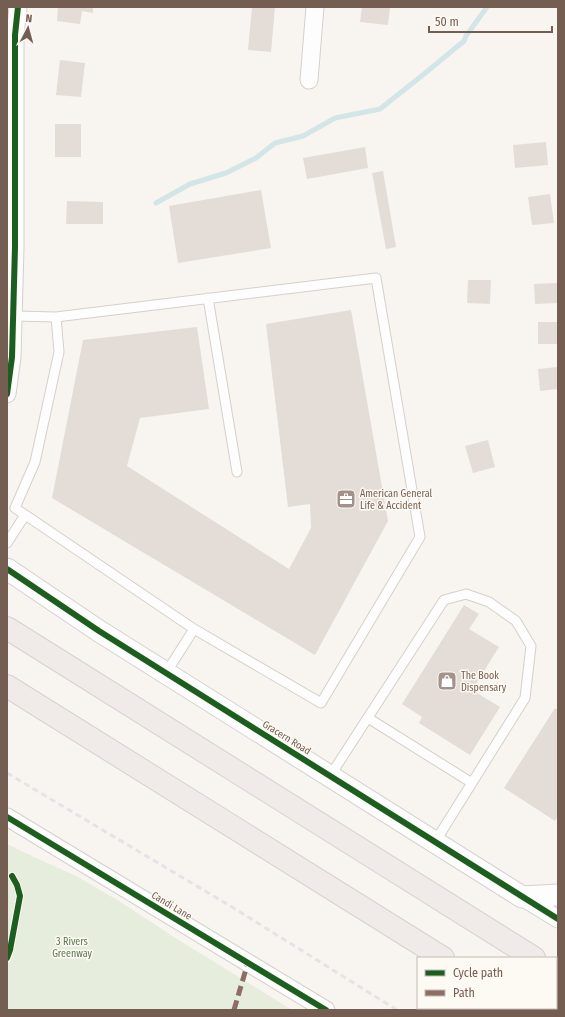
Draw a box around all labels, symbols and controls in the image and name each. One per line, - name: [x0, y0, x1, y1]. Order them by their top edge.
- north arrow: [8, 8, 48, 48]
- scale bar: [429, 8, 552, 34]
- text: N: [25, 12, 33, 25]
- text: 50 m: [435, 15, 459, 29]
- office icon: American General Life & Accident: [335, 488, 357, 510]
- place label: American General Life & Accident: [360, 488, 432, 512]
- shop icon: The Book Dispensary: [436, 670, 458, 692]
- place label: The Book Dispensary: [461, 670, 507, 694]
- street label: Gracern Road: [260, 718, 313, 757]
- street label: Candi Lane: [149, 889, 194, 923]
- park label: 3 Rivers Greenway: [52, 936, 92, 960]
- legend: [417, 957, 557, 1009]
- text: Cycle path: [453, 966, 503, 980]
- text: Path: [453, 986, 475, 1000]

